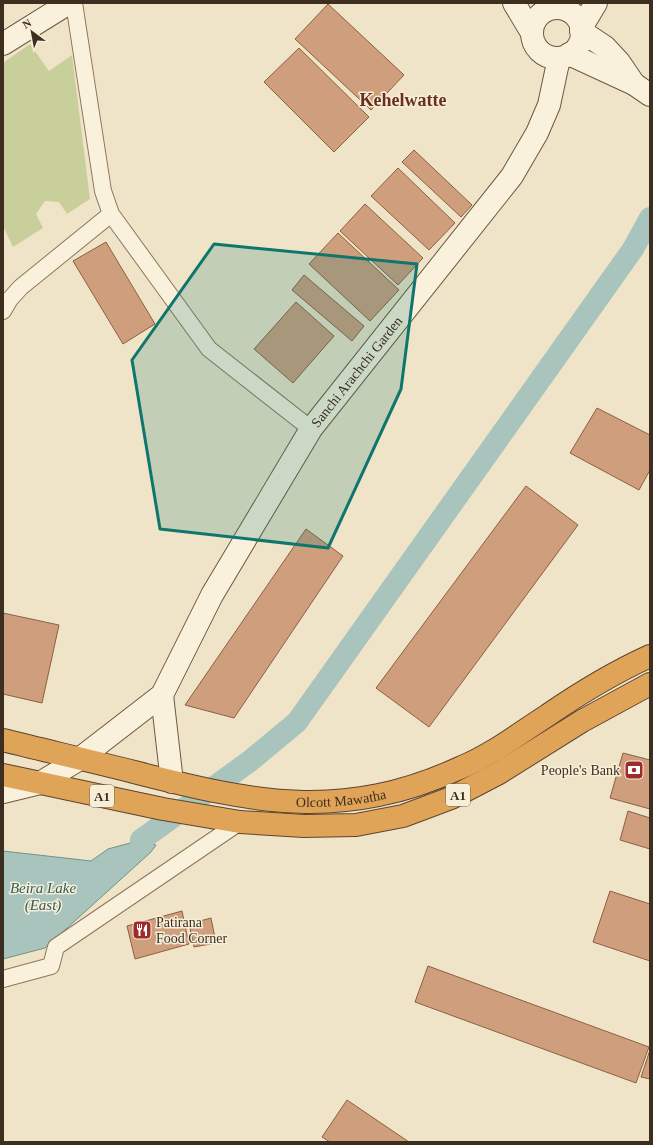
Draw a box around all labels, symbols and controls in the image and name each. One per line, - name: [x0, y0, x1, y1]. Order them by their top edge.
- north arrow: [12, 12, 52, 52]
- text: N: [20, 16, 33, 31]
- district label: Kehelwatte: [360, 90, 446, 110]
- street label: Sanchi Arachchi Garden: [308, 313, 405, 430]
- bank icon: People's Bank: [623, 759, 645, 781]
- place label: People's Bank: [541, 763, 620, 778]
- road number: A1: [446, 784, 470, 806]
- road number: A1: [90, 785, 114, 807]
- street label: Olcott Mawatha: [296, 786, 388, 809]
- water label: Beira Lake (East): [10, 880, 76, 914]
- place label: Patirana Food Corner: [156, 915, 228, 946]
- restaurant icon: Patirana Food Corner: [131, 919, 153, 941]

